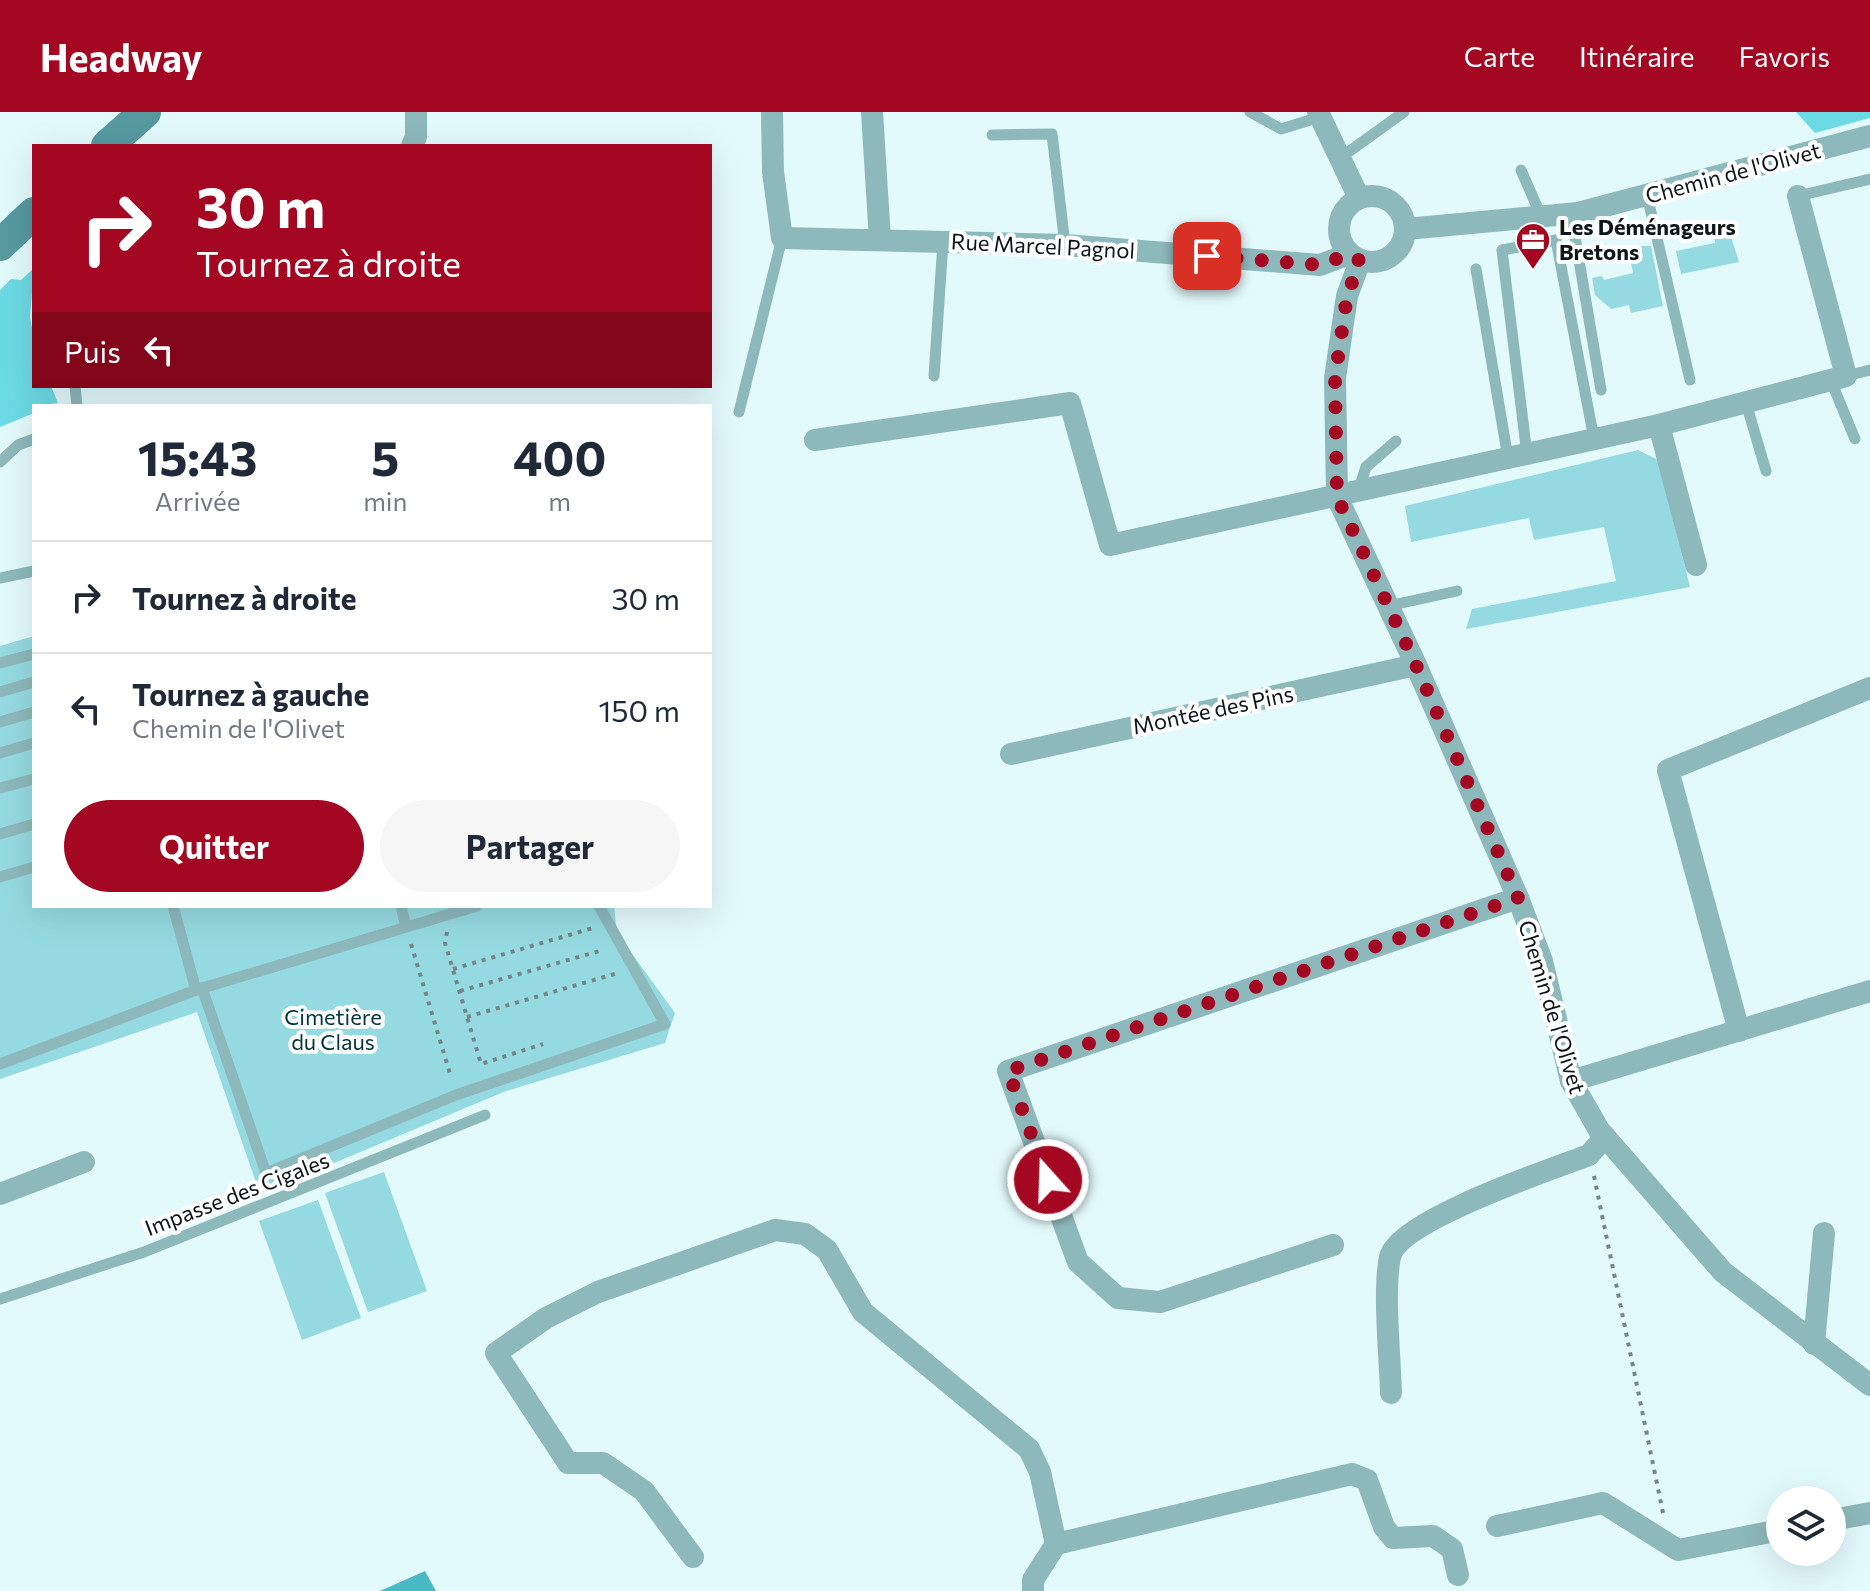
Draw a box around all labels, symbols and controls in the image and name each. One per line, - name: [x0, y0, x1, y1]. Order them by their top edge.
- text: Headway: [40, 33, 202, 80]
- text: Carte: [1464, 39, 1535, 73]
- text: Itinéraire: [1579, 39, 1694, 73]
- text: Favoris: [1738, 39, 1830, 73]
- street label: Chemin de l'Olivet: [1642, 136, 1823, 209]
- text: 30 m: [196, 171, 325, 240]
- icon: right: [64, 176, 168, 280]
- place label: Les Déménageurs Bretons: [1559, 213, 1736, 265]
- office icon: Les Déménageurs Bretons: [1514, 221, 1552, 271]
- pin: [1173, 222, 1241, 290]
- street label: Rue Marcel Pagnol: [950, 227, 1136, 264]
- icon: arrive: [1185, 234, 1229, 278]
- text: Tournez à droite: [196, 240, 461, 284]
- icon: left: [137, 328, 181, 372]
- text: Puis: [64, 332, 121, 369]
- text: 15:43: [138, 427, 257, 486]
- text: 5: [371, 427, 399, 486]
- text: 400: [513, 427, 606, 486]
- text: Arrivée: [155, 485, 240, 516]
- text: min: [363, 485, 407, 516]
- text: m: [548, 485, 571, 516]
- icon: right: [64, 575, 108, 619]
- text: Tournez à droite: [132, 579, 356, 616]
- text: 30 m: [611, 579, 680, 616]
- text: Tournez à gauche: [132, 675, 369, 712]
- street label: Montée des Pins: [1130, 679, 1296, 740]
- icon: left: [64, 687, 108, 731]
- text: 150 m: [598, 691, 680, 728]
- text: Chemin de l'Olivet: [132, 712, 345, 743]
- button: Quitter: [64, 800, 364, 892]
- button: Partager: [380, 800, 680, 892]
- street label: Chemin de l'Olivet: [1513, 917, 1592, 1097]
- park label: Cimetière du Claus: [284, 1003, 382, 1055]
- position arrow: [1006, 1138, 1090, 1222]
- street label: Impasse des Cigales: [141, 1146, 333, 1241]
- map controls: [1766, 1486, 1846, 1566]
- button: layers: [1766, 1486, 1846, 1566]

